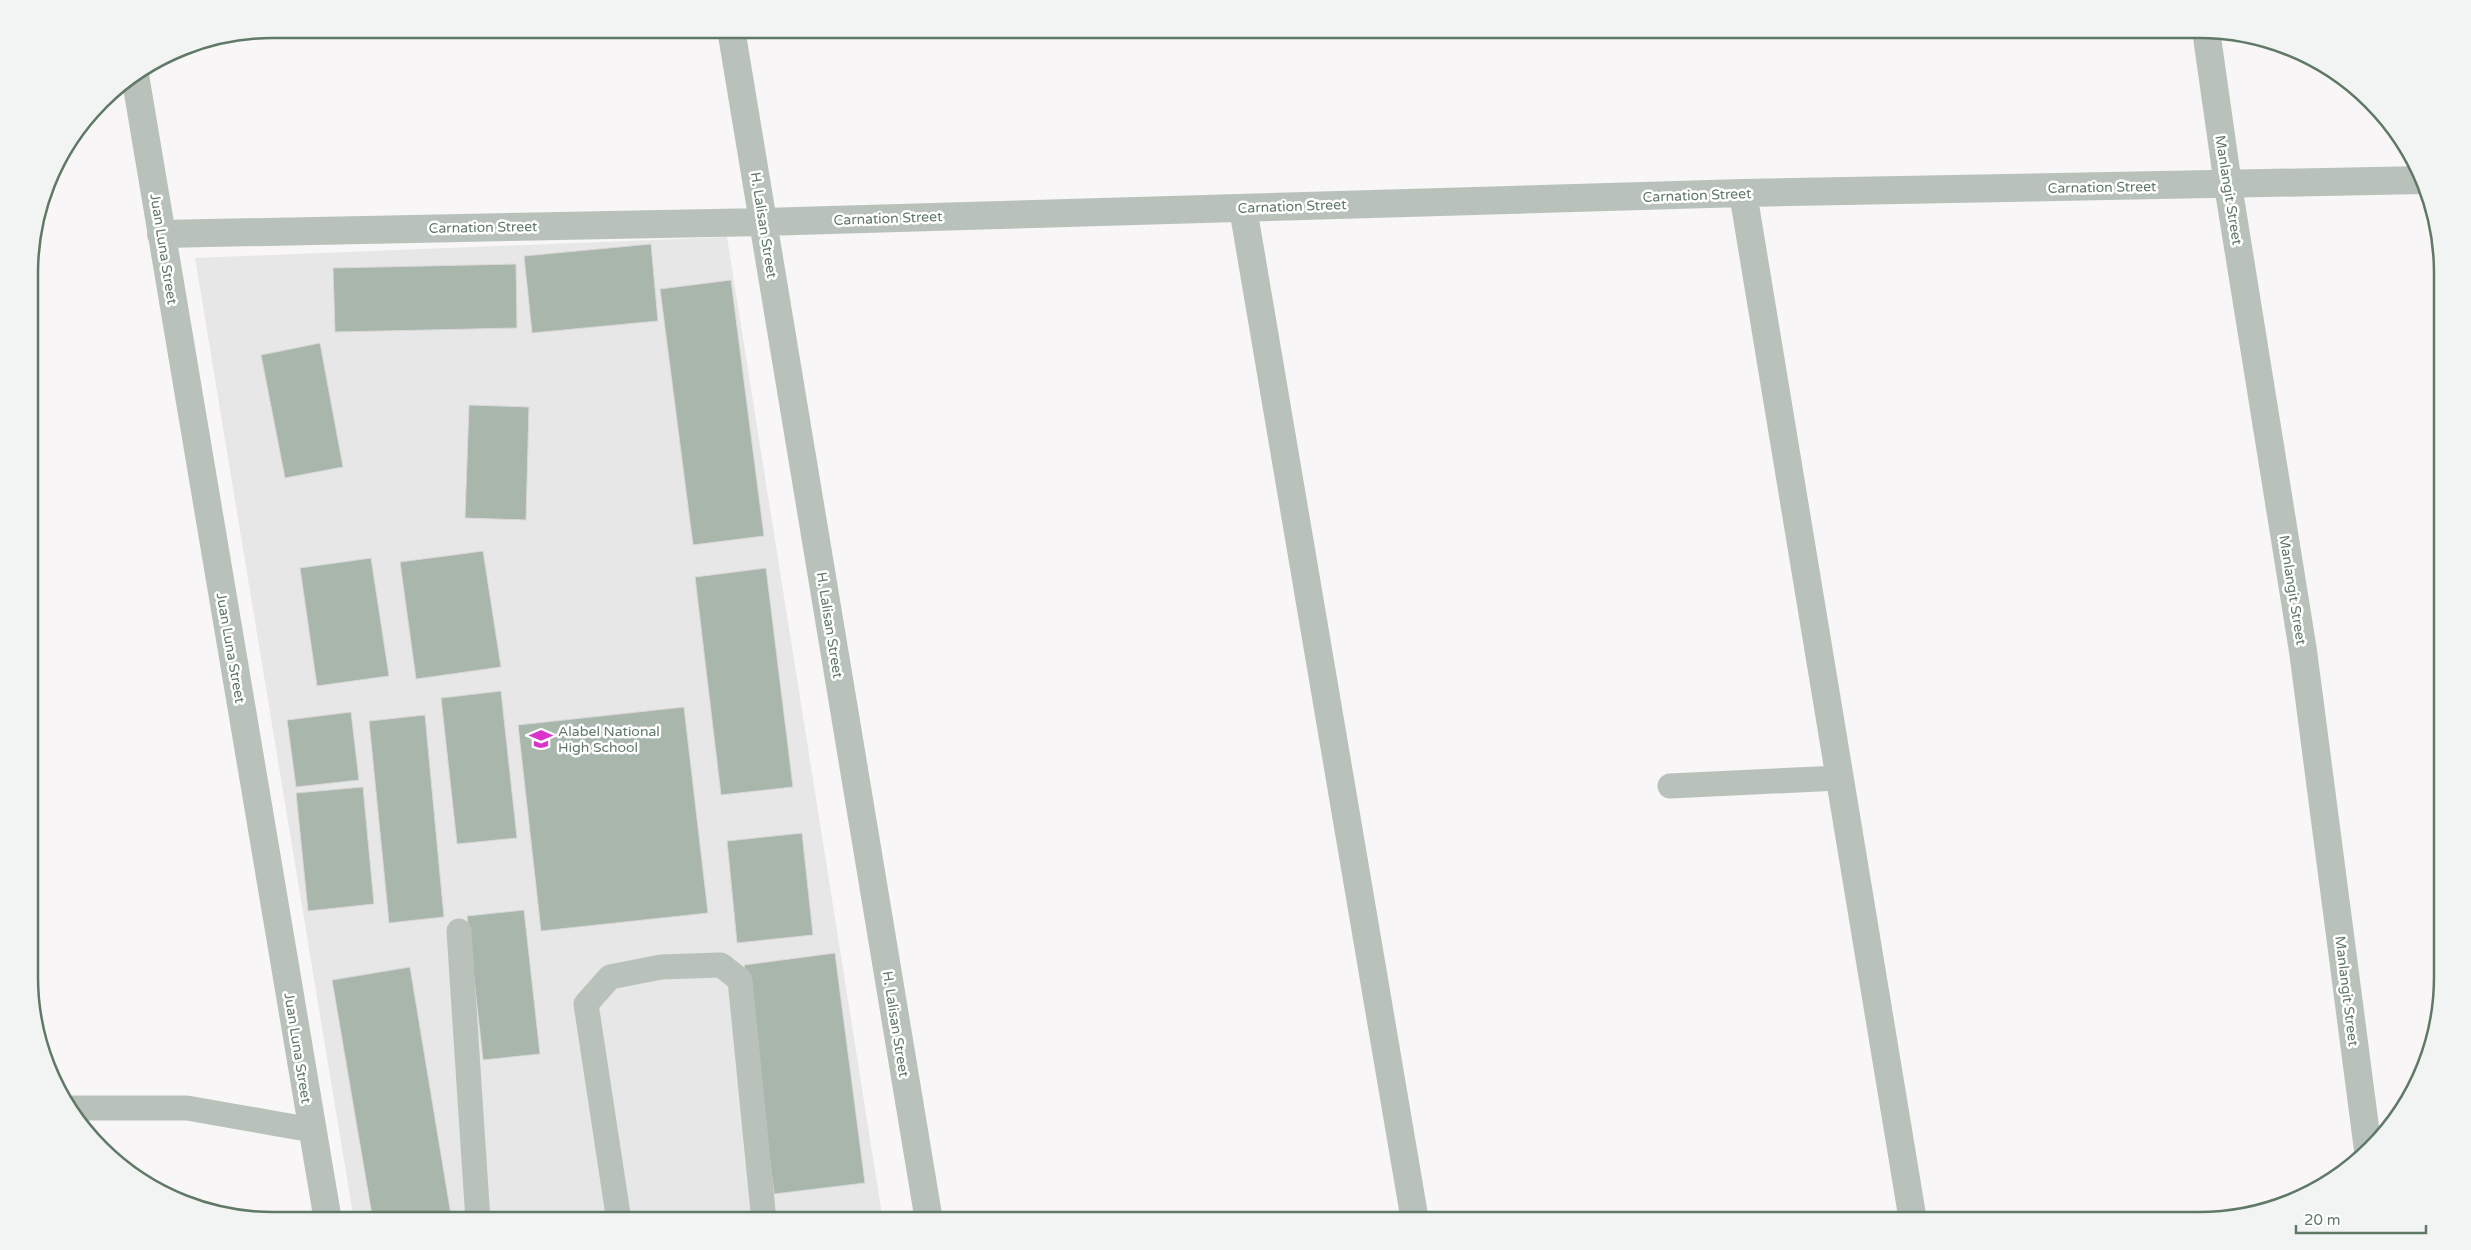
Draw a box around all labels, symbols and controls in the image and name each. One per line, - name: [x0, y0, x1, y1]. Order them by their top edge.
- street label: Manlangit Street: [2211, 134, 2246, 247]
- street label: H. Lalisan Street: [747, 171, 780, 280]
- street label: Carnation Street: [2048, 178, 2157, 197]
- street label: Carnation Street: [1642, 185, 1752, 206]
- street label: Juan Luna Street: [146, 193, 181, 306]
- street label: Carnation Street: [1237, 196, 1347, 217]
- street label: Carnation Street: [833, 208, 943, 229]
- street label: Carnation Street: [429, 218, 538, 237]
- street label: Manlangit Street: [2275, 534, 2310, 647]
- street label: H. Lalisan Street: [813, 571, 846, 680]
- street label: Juan Luna Street: [212, 592, 249, 705]
- place label: Alabel National High School: [558, 723, 660, 756]
- school or university icon: Alabel National High School: [528, 726, 554, 752]
- street label: Manlangit Street: [2331, 935, 2362, 1048]
- street label: H. Lalisan Street: [879, 970, 912, 1079]
- street label: Juan Luna Street: [280, 992, 315, 1105]
- scale bar: [2296, 1202, 2426, 1234]
- text: 20 m: [2304, 1211, 2341, 1229]

